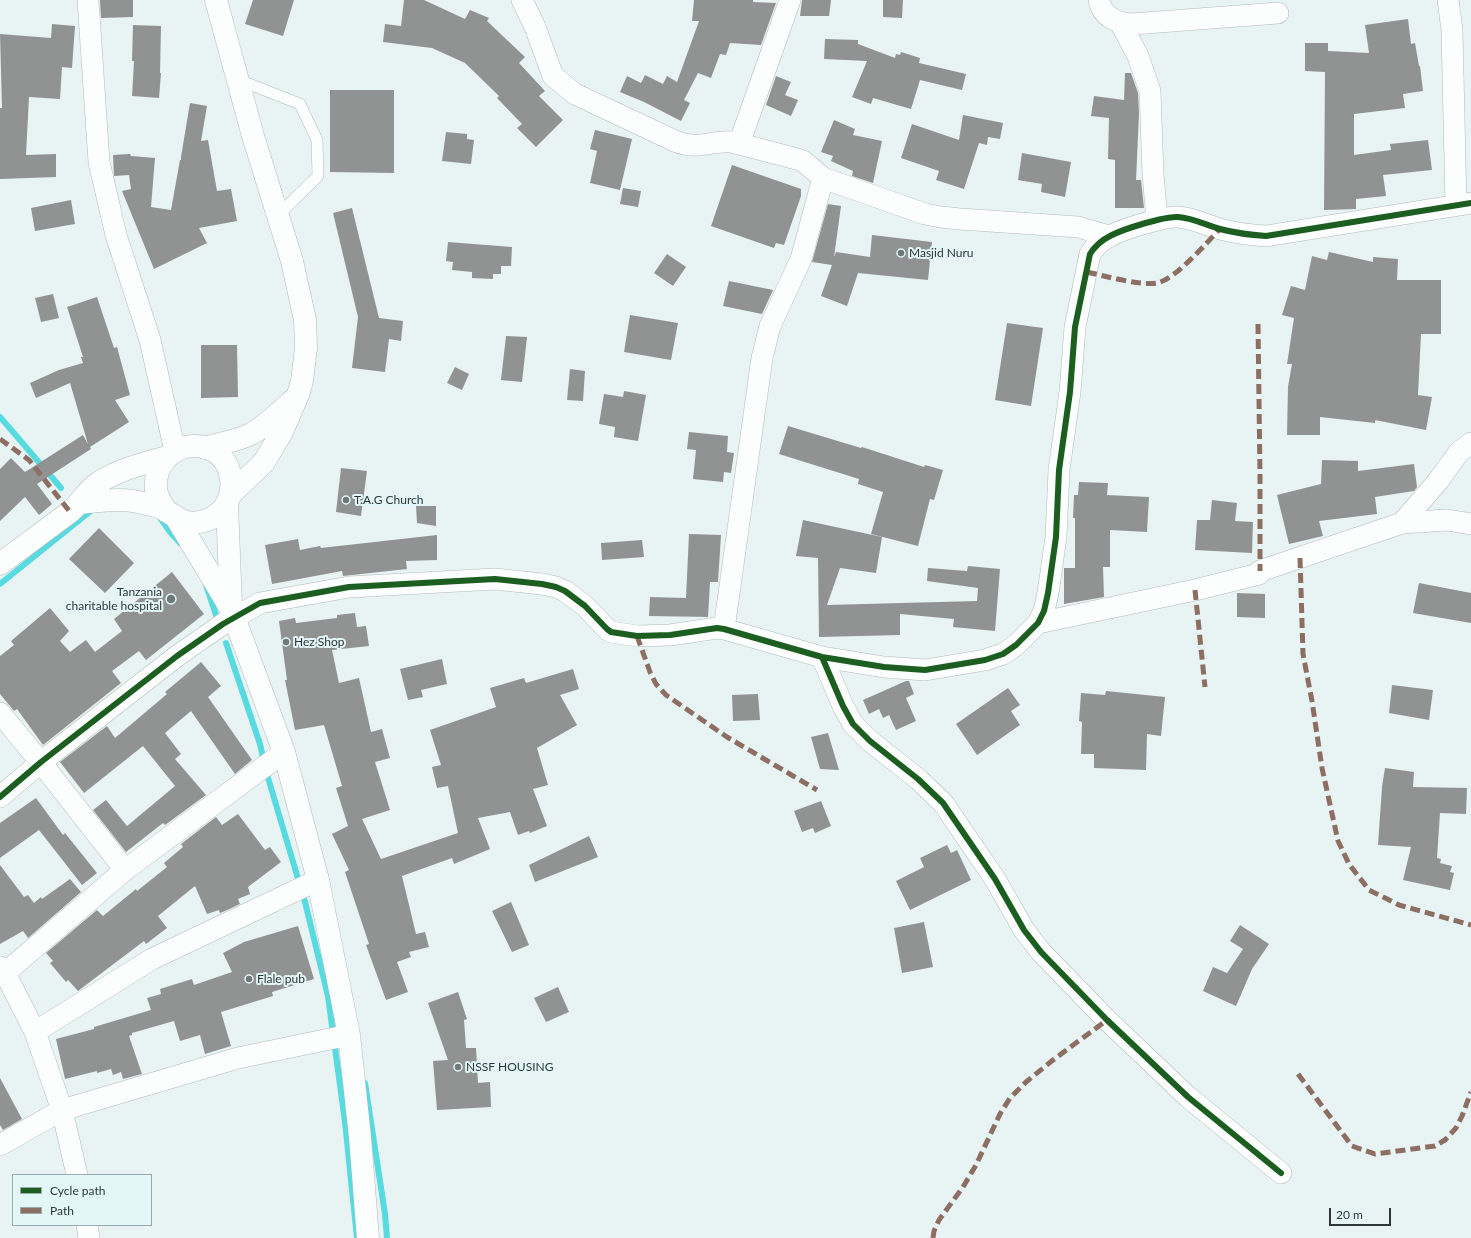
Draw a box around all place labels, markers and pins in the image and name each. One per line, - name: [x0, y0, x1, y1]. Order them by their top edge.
- place label: Masjid Nuru: [909, 246, 973, 260]
- marker: Masjid Nuru: [896, 248, 906, 258]
- place label: T.A.G Church: [354, 493, 424, 507]
- marker: T.A.G Church: [341, 495, 351, 505]
- place label: Tanzania charitable hospital: [66, 585, 162, 613]
- marker: Tanzania charitable hospital: [165, 593, 177, 605]
- place label: Hez Shop: [294, 635, 344, 649]
- marker: Hez Shop: [281, 637, 291, 647]
- place label: Flale pub: [257, 972, 305, 986]
- marker: Flale pub: [244, 974, 254, 984]
- place label: NSSF HOUSING: [466, 1060, 553, 1074]
- marker: NSSF HOUSING: [453, 1062, 463, 1072]

